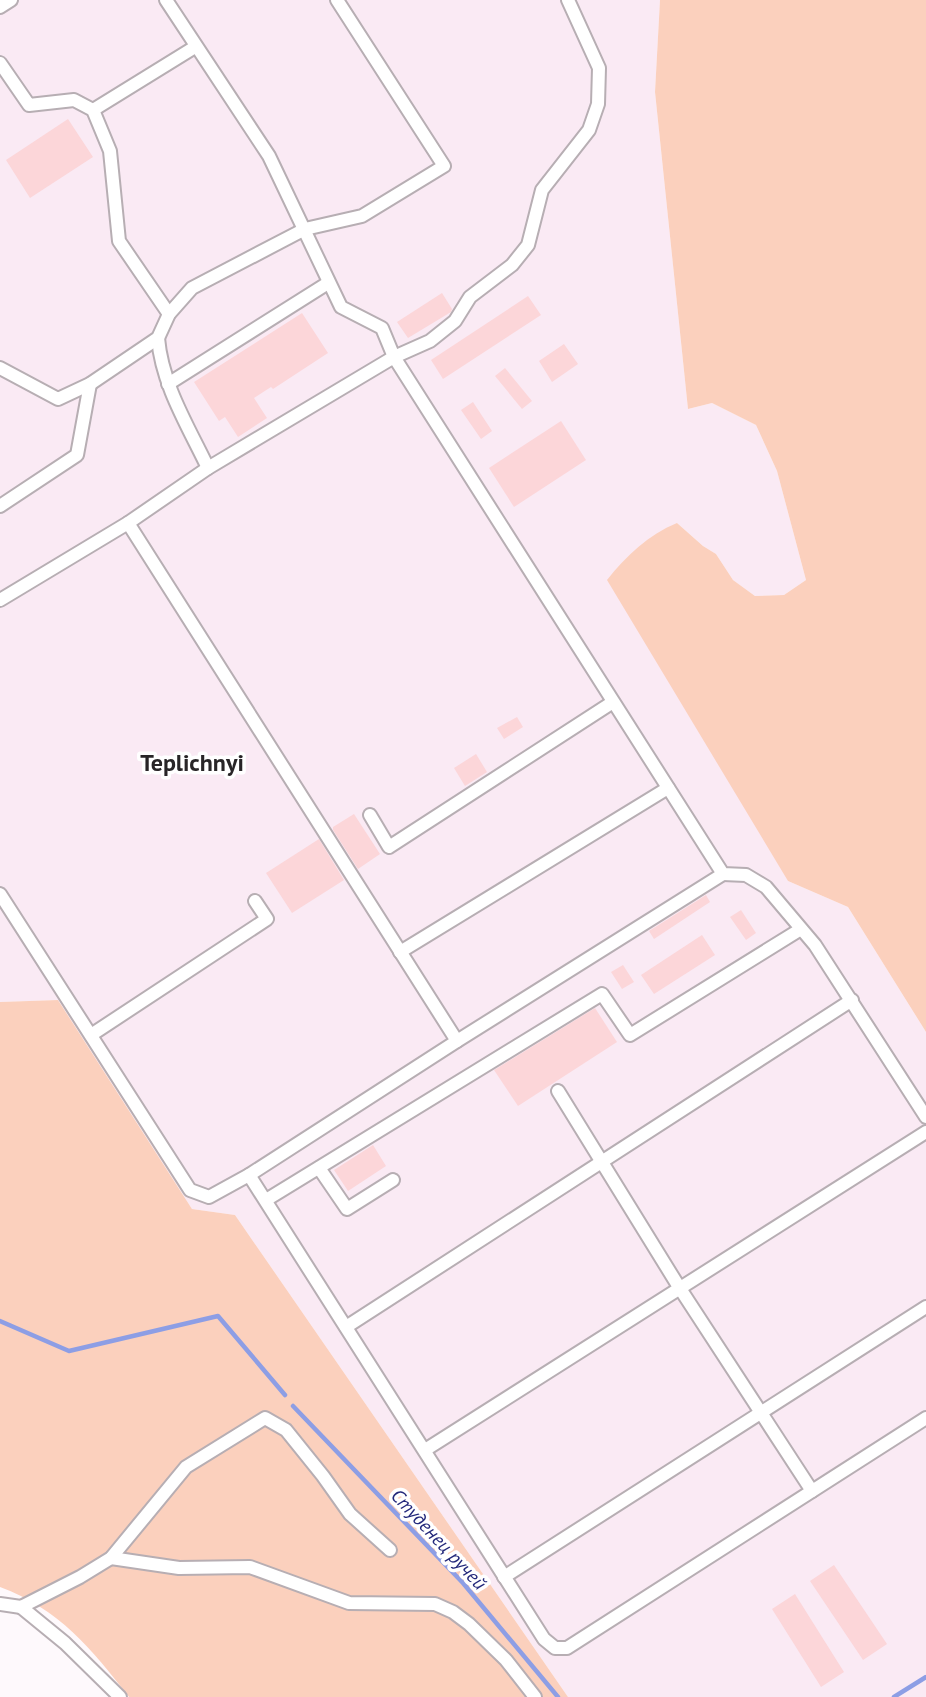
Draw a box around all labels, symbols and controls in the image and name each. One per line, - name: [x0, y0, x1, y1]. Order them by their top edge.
- district label: Teplichnyi: [140, 747, 244, 778]
- water label: Студенец ручей: [386, 1483, 492, 1595]

